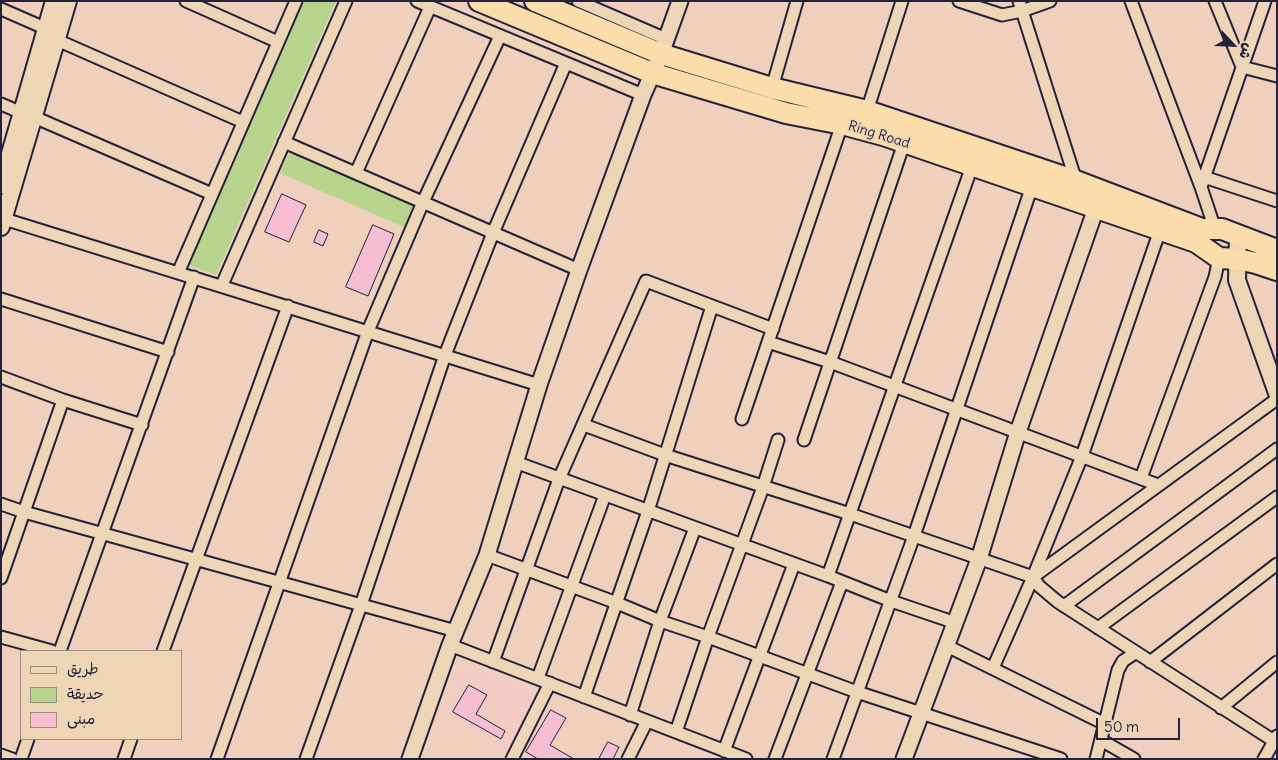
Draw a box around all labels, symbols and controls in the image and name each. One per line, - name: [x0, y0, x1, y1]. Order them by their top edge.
- north arrow: [1208, 20, 1258, 70]
- text: ش: [1235, 41, 1258, 62]
- street label: Ring Road: [846, 118, 912, 152]
- legend: [20, 650, 182, 740]
- text: طريق: [67, 659, 99, 678]
- text: حديقة: [67, 684, 104, 703]
- scale bar: [1098, 708, 1182, 740]
- text: مبنى: [67, 709, 95, 728]
- text: 50 m: [1104, 717, 1139, 736]

